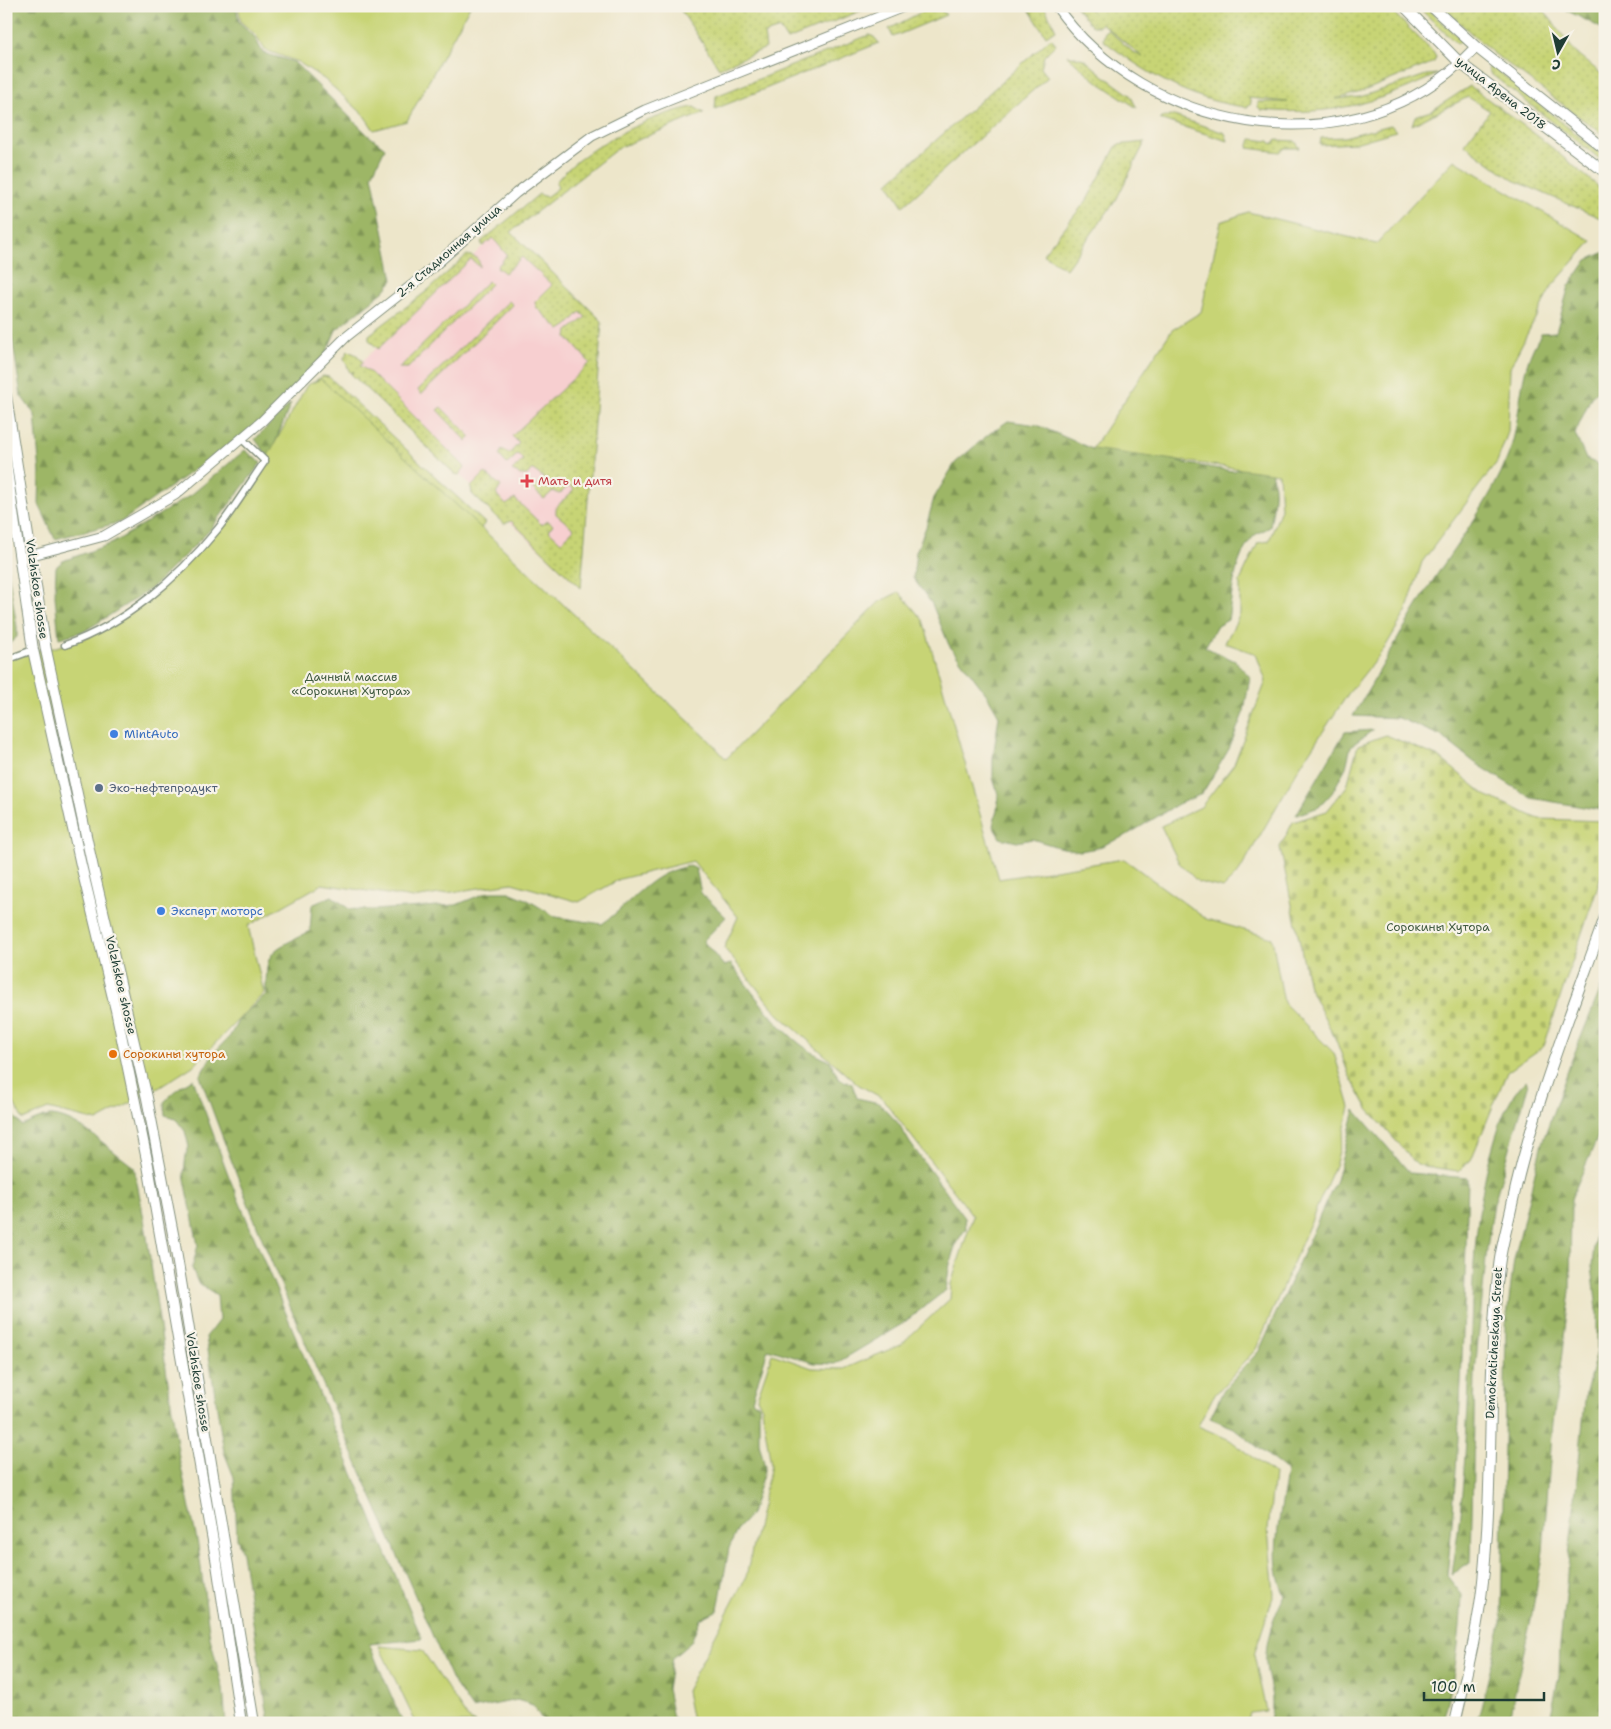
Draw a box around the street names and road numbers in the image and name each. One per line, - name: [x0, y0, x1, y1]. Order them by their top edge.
- street label: улица Арена 2018: [1453, 53, 1549, 133]
- street label: 2-я Стадионная улица: [393, 201, 505, 301]
- street label: Volzhskoe shosse: [22, 538, 52, 640]
- street label: Volzhskoe shosse: [102, 934, 140, 1036]
- street label: Demokraticheskaya Street: [1482, 1267, 1506, 1419]
- street label: Volzhskoe shosse: [182, 1331, 214, 1433]

